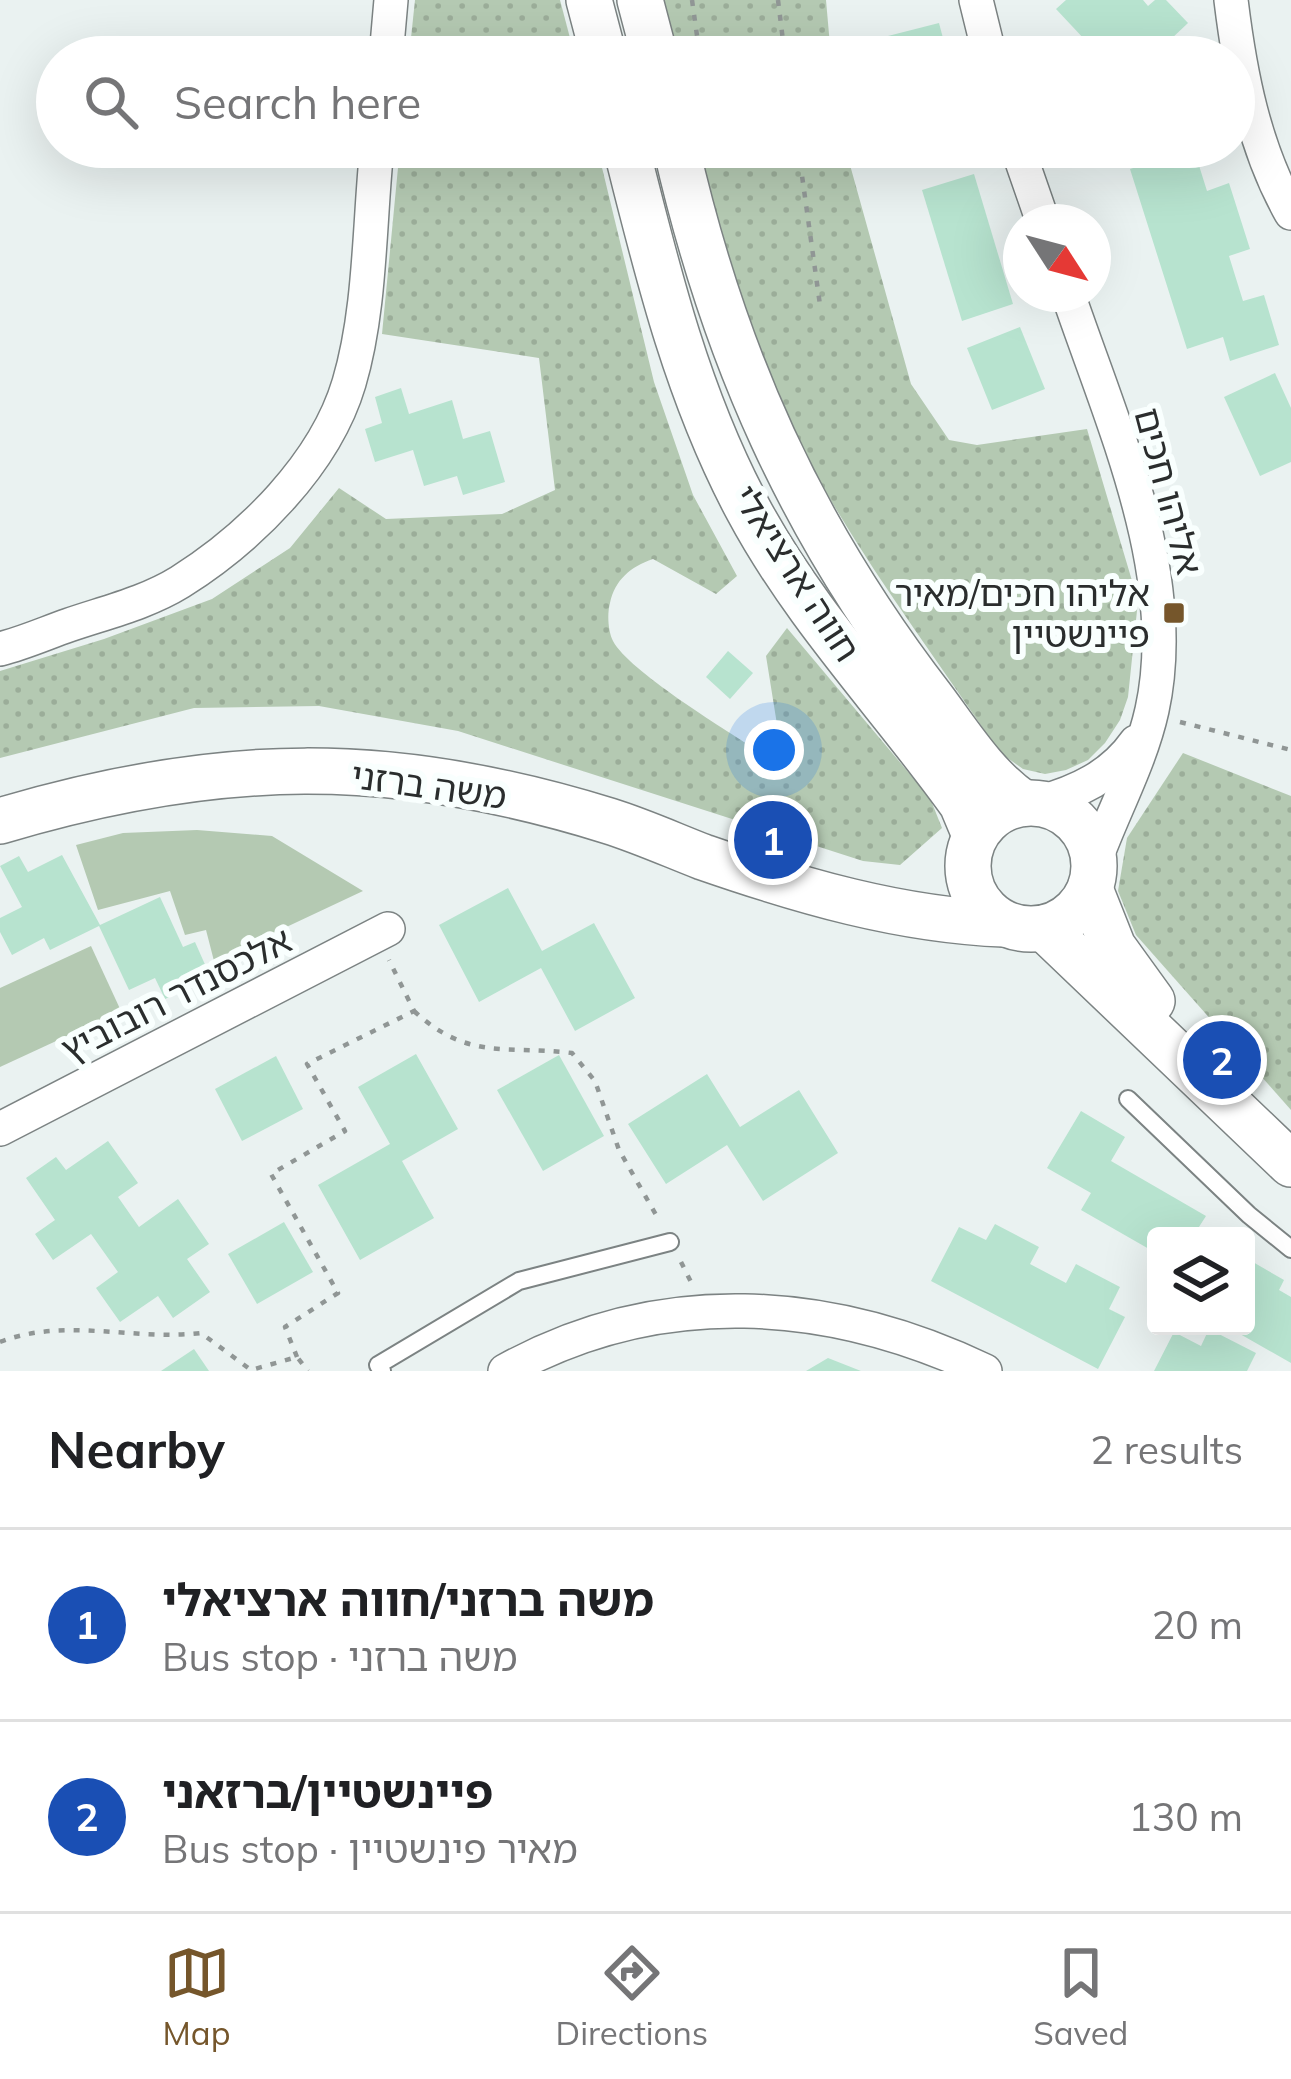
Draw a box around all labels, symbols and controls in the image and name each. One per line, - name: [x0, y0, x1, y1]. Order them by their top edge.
- search box: [36, 36, 1255, 168]
- icon: search: [78, 69, 144, 135]
- text: Search here: [174, 74, 421, 130]
- north arrow: [1003, 204, 1111, 312]
- street label: אליהו חכים: [1125, 403, 1213, 579]
- street label: חווה ארציאלי: [723, 476, 871, 670]
- place label: אליהו חכים/מאיר פיינשטיין: [895, 570, 1150, 656]
- marker: אליהו חכים/מאיר פיינשטיין: [1161, 600, 1187, 626]
- your location: [744, 720, 804, 780]
- street label: משה ברזני: [349, 752, 509, 818]
- pin: 1: [734, 795, 812, 885]
- street label: אלכסנדר רובוביץ: [53, 917, 299, 1071]
- pin: 2: [1183, 1015, 1261, 1105]
- map controls: [1147, 1227, 1255, 1335]
- button: layers: [1147, 1227, 1255, 1335]
- text: Nearby: [48, 1417, 225, 1481]
- text: 2 results: [1090, 1425, 1243, 1474]
- text: משה ברזני/חווה ארציאלי: [162, 1571, 654, 1627]
- text: 1: [75, 1600, 99, 1649]
- text: 20 m: [1152, 1600, 1243, 1649]
- text: Bus stop · משה ברזני: [162, 1632, 517, 1681]
- text: פיינשטיין/ברזאני: [162, 1763, 493, 1819]
- text: 2: [75, 1792, 99, 1841]
- text: 130 m: [1128, 1792, 1243, 1841]
- text: Bus stop · מאיר פינשטיין: [162, 1824, 578, 1873]
- tab: Map: [163, 1940, 230, 2053]
- tab: Directions: [556, 1940, 708, 2053]
- tab: Saved: [1033, 1940, 1128, 2053]

